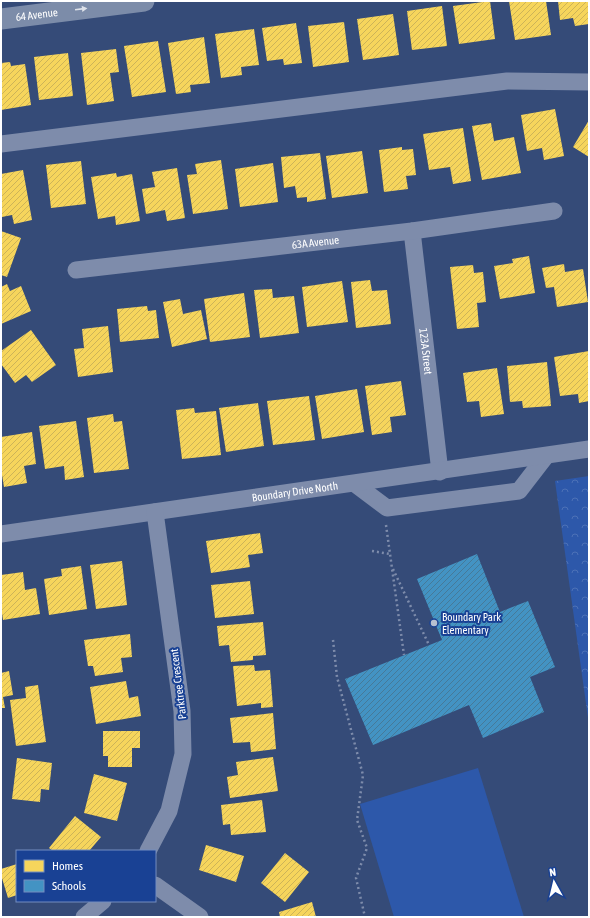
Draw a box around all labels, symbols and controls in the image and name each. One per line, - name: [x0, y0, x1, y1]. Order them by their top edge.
- street label: 64 Avenue: [15, 6, 58, 23]
- one-way arrow: [75, 6, 87, 12]
- street label: 63A Avenue: [291, 234, 340, 251]
- street label: 123A Street: [417, 327, 435, 375]
- street label: Boundary Drive North: [251, 479, 339, 504]
- place label: Boundary Park Elementary: [442, 611, 501, 636]
- marker: Boundary Park Elementary: [429, 618, 439, 628]
- street label: Parktree Crescent: [168, 648, 188, 720]
- legend: [16, 850, 156, 902]
- text: Homes: [52, 859, 83, 873]
- north arrow: [534, 862, 574, 902]
- text: N: [549, 866, 557, 878]
- text: Schools: [52, 879, 86, 893]

